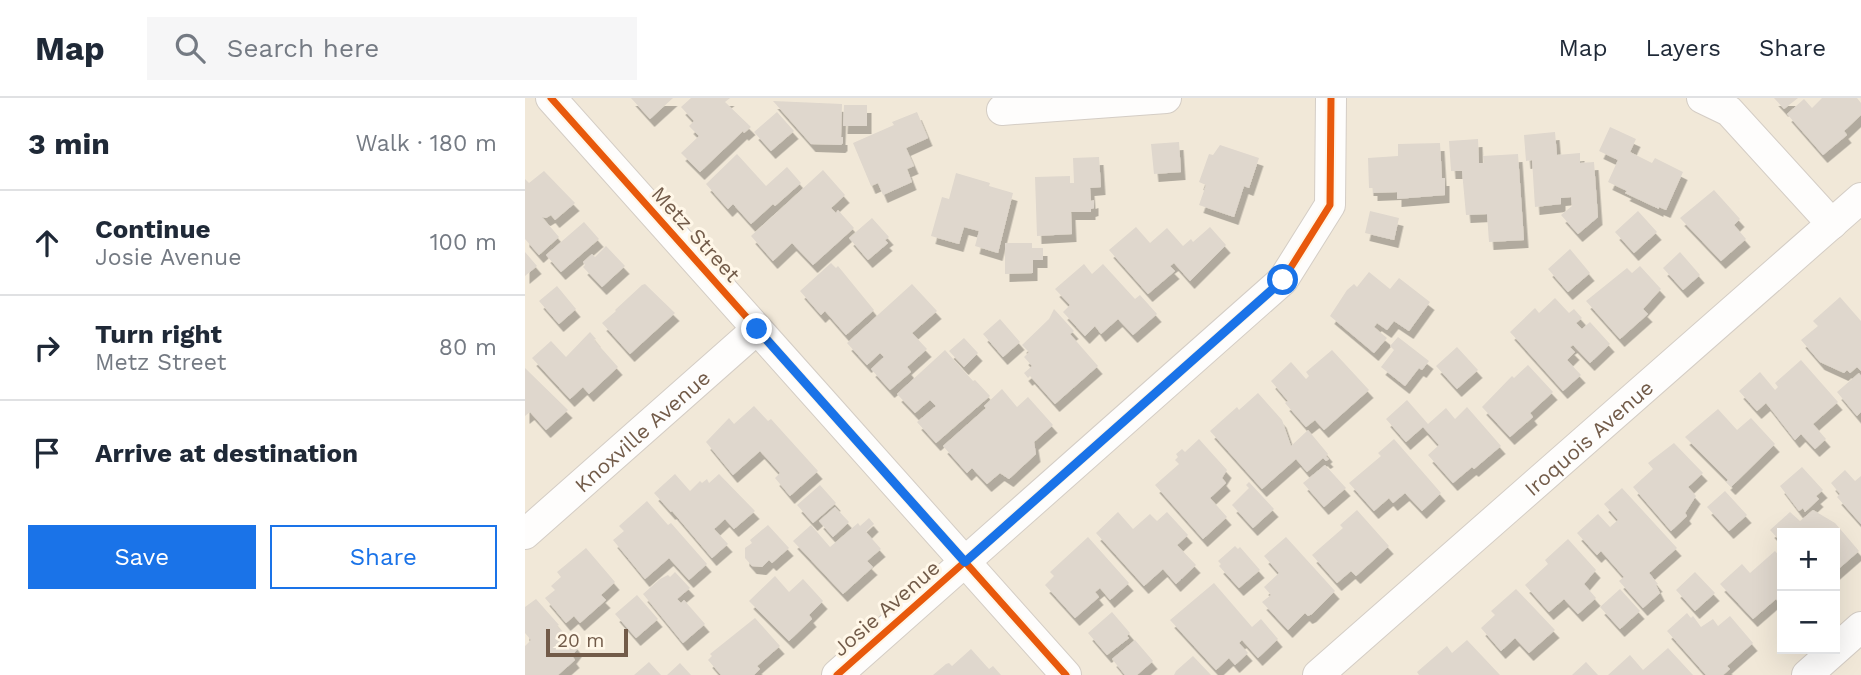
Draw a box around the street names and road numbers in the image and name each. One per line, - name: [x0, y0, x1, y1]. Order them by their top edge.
- street label: Metz Street: [647, 181, 746, 287]
- street label: Knoxville Avenue: [569, 364, 715, 497]
- street label: Iroquois Avenue: [1519, 374, 1658, 501]
- street label: Josie Avenue: [827, 555, 945, 661]

